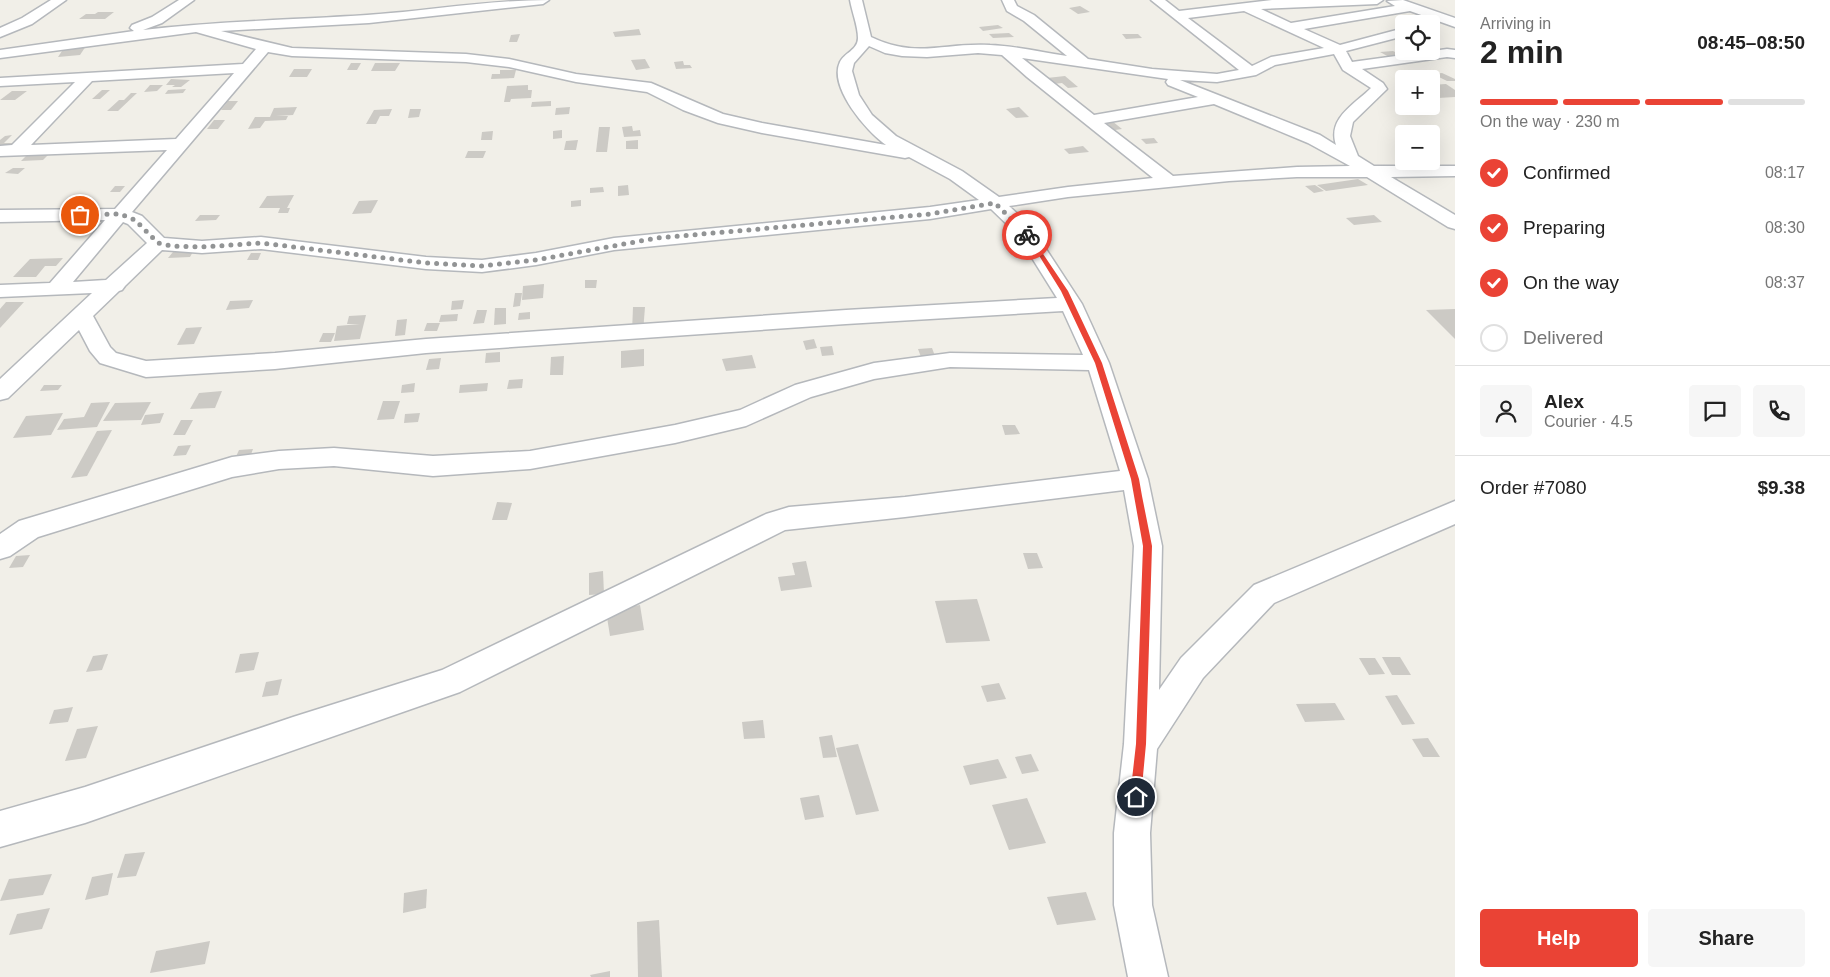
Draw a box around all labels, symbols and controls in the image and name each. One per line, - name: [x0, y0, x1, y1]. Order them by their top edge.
- map controls: [1395, 15, 1440, 170]
- button: locate: [1395, 15, 1440, 60]
- text: Arriving in: [1480, 15, 1551, 32]
- text: 08:45–08:50: [1697, 32, 1805, 53]
- text: 2 min: [1480, 34, 1564, 70]
- button: +: [1395, 70, 1440, 115]
- text: On the way · 230 m: [1480, 113, 1620, 130]
- button: −: [1395, 125, 1440, 170]
- icon: check: [1480, 159, 1508, 187]
- text: Confirmed: [1523, 162, 1611, 183]
- text: 08:17: [1765, 164, 1805, 181]
- pin: [59, 194, 101, 236]
- icon: bag: [66, 201, 94, 229]
- courier: [1002, 210, 1052, 260]
- icon: check: [1480, 214, 1508, 242]
- text: Preparing: [1523, 217, 1605, 238]
- text: 08:30: [1765, 219, 1805, 236]
- icon: bike: [1013, 221, 1041, 249]
- icon: check: [1480, 269, 1508, 297]
- text: On the way: [1523, 272, 1619, 293]
- text: 08:37: [1765, 274, 1805, 291]
- text: Delivered: [1523, 327, 1603, 348]
- button: person: [1480, 385, 1532, 437]
- button: chat: [1689, 385, 1741, 437]
- button: phone: [1753, 385, 1805, 437]
- text: Alex: [1544, 391, 1584, 412]
- text: Courier · 4.5: [1544, 413, 1633, 430]
- text: Order #7080: [1480, 477, 1587, 498]
- text: $9.38: [1757, 477, 1805, 498]
- pin: [1115, 776, 1157, 818]
- icon: home: [1122, 783, 1150, 811]
- button: Help: [1480, 909, 1638, 967]
- button: Share: [1648, 909, 1805, 967]

